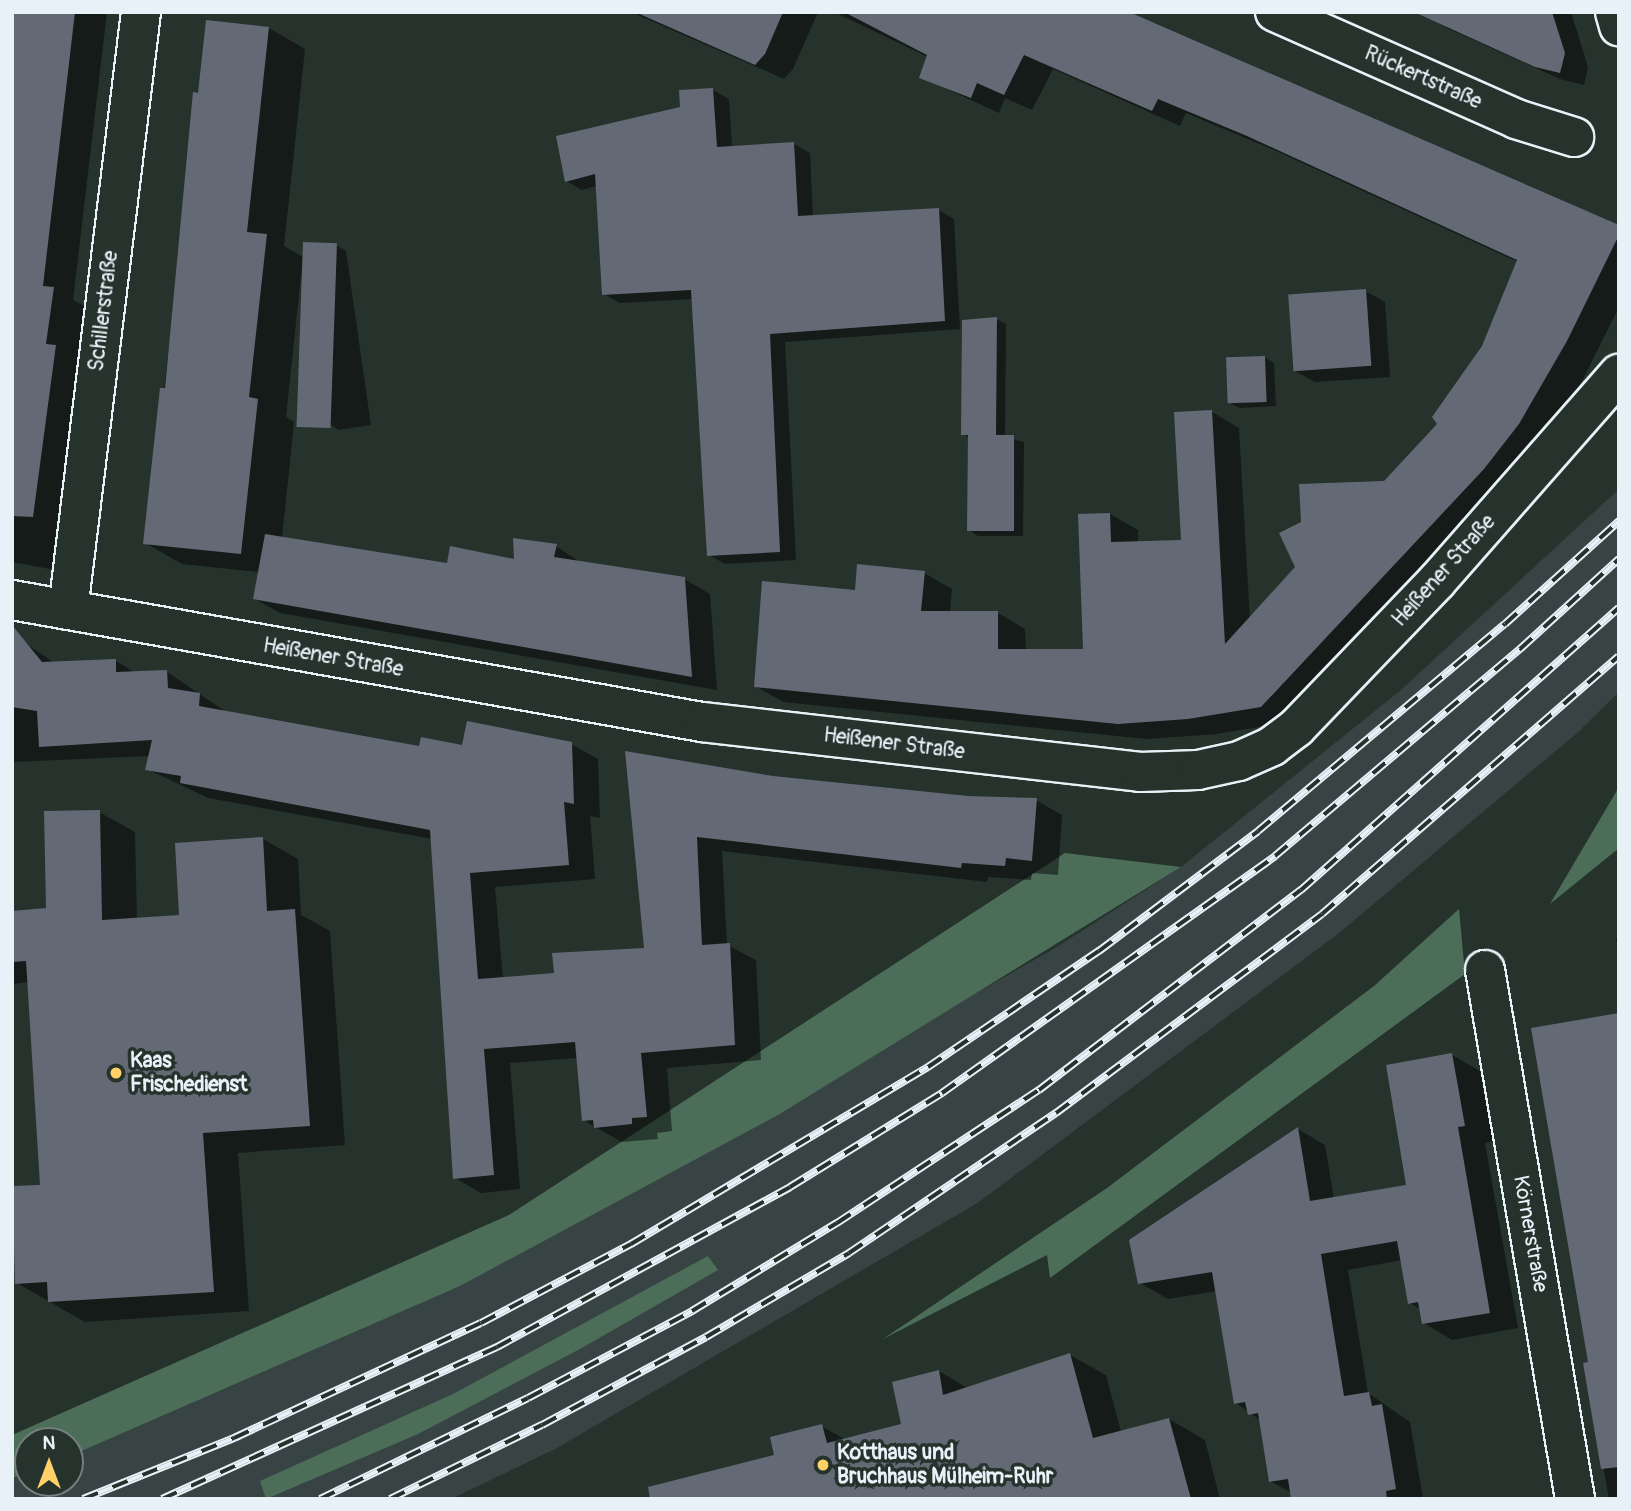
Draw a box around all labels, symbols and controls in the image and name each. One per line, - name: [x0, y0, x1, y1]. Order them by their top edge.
- street label: Rückertstraße: [1360, 41, 1486, 115]
- street label: Schillerstraße: [84, 249, 124, 373]
- street label: Heißener Straße: [1387, 510, 1501, 632]
- street label: Heißener Straße: [261, 633, 405, 683]
- street label: Heißener Straße: [822, 723, 966, 765]
- place label: Kaas Frischedienst: [130, 1048, 247, 1098]
- marker: Kaas Frischedienst: [108, 1065, 124, 1081]
- street label: Körnerstraße: [1507, 1174, 1553, 1294]
- north arrow: [14, 1427, 84, 1497]
- text: N: [43, 1431, 55, 1455]
- place label: Kotthaus und Bruchhaus Mülheim-Ruhr: [837, 1440, 1053, 1490]
- marker: Kotthaus und Bruchhaus Mülheim-Ruhr: [815, 1457, 831, 1473]

